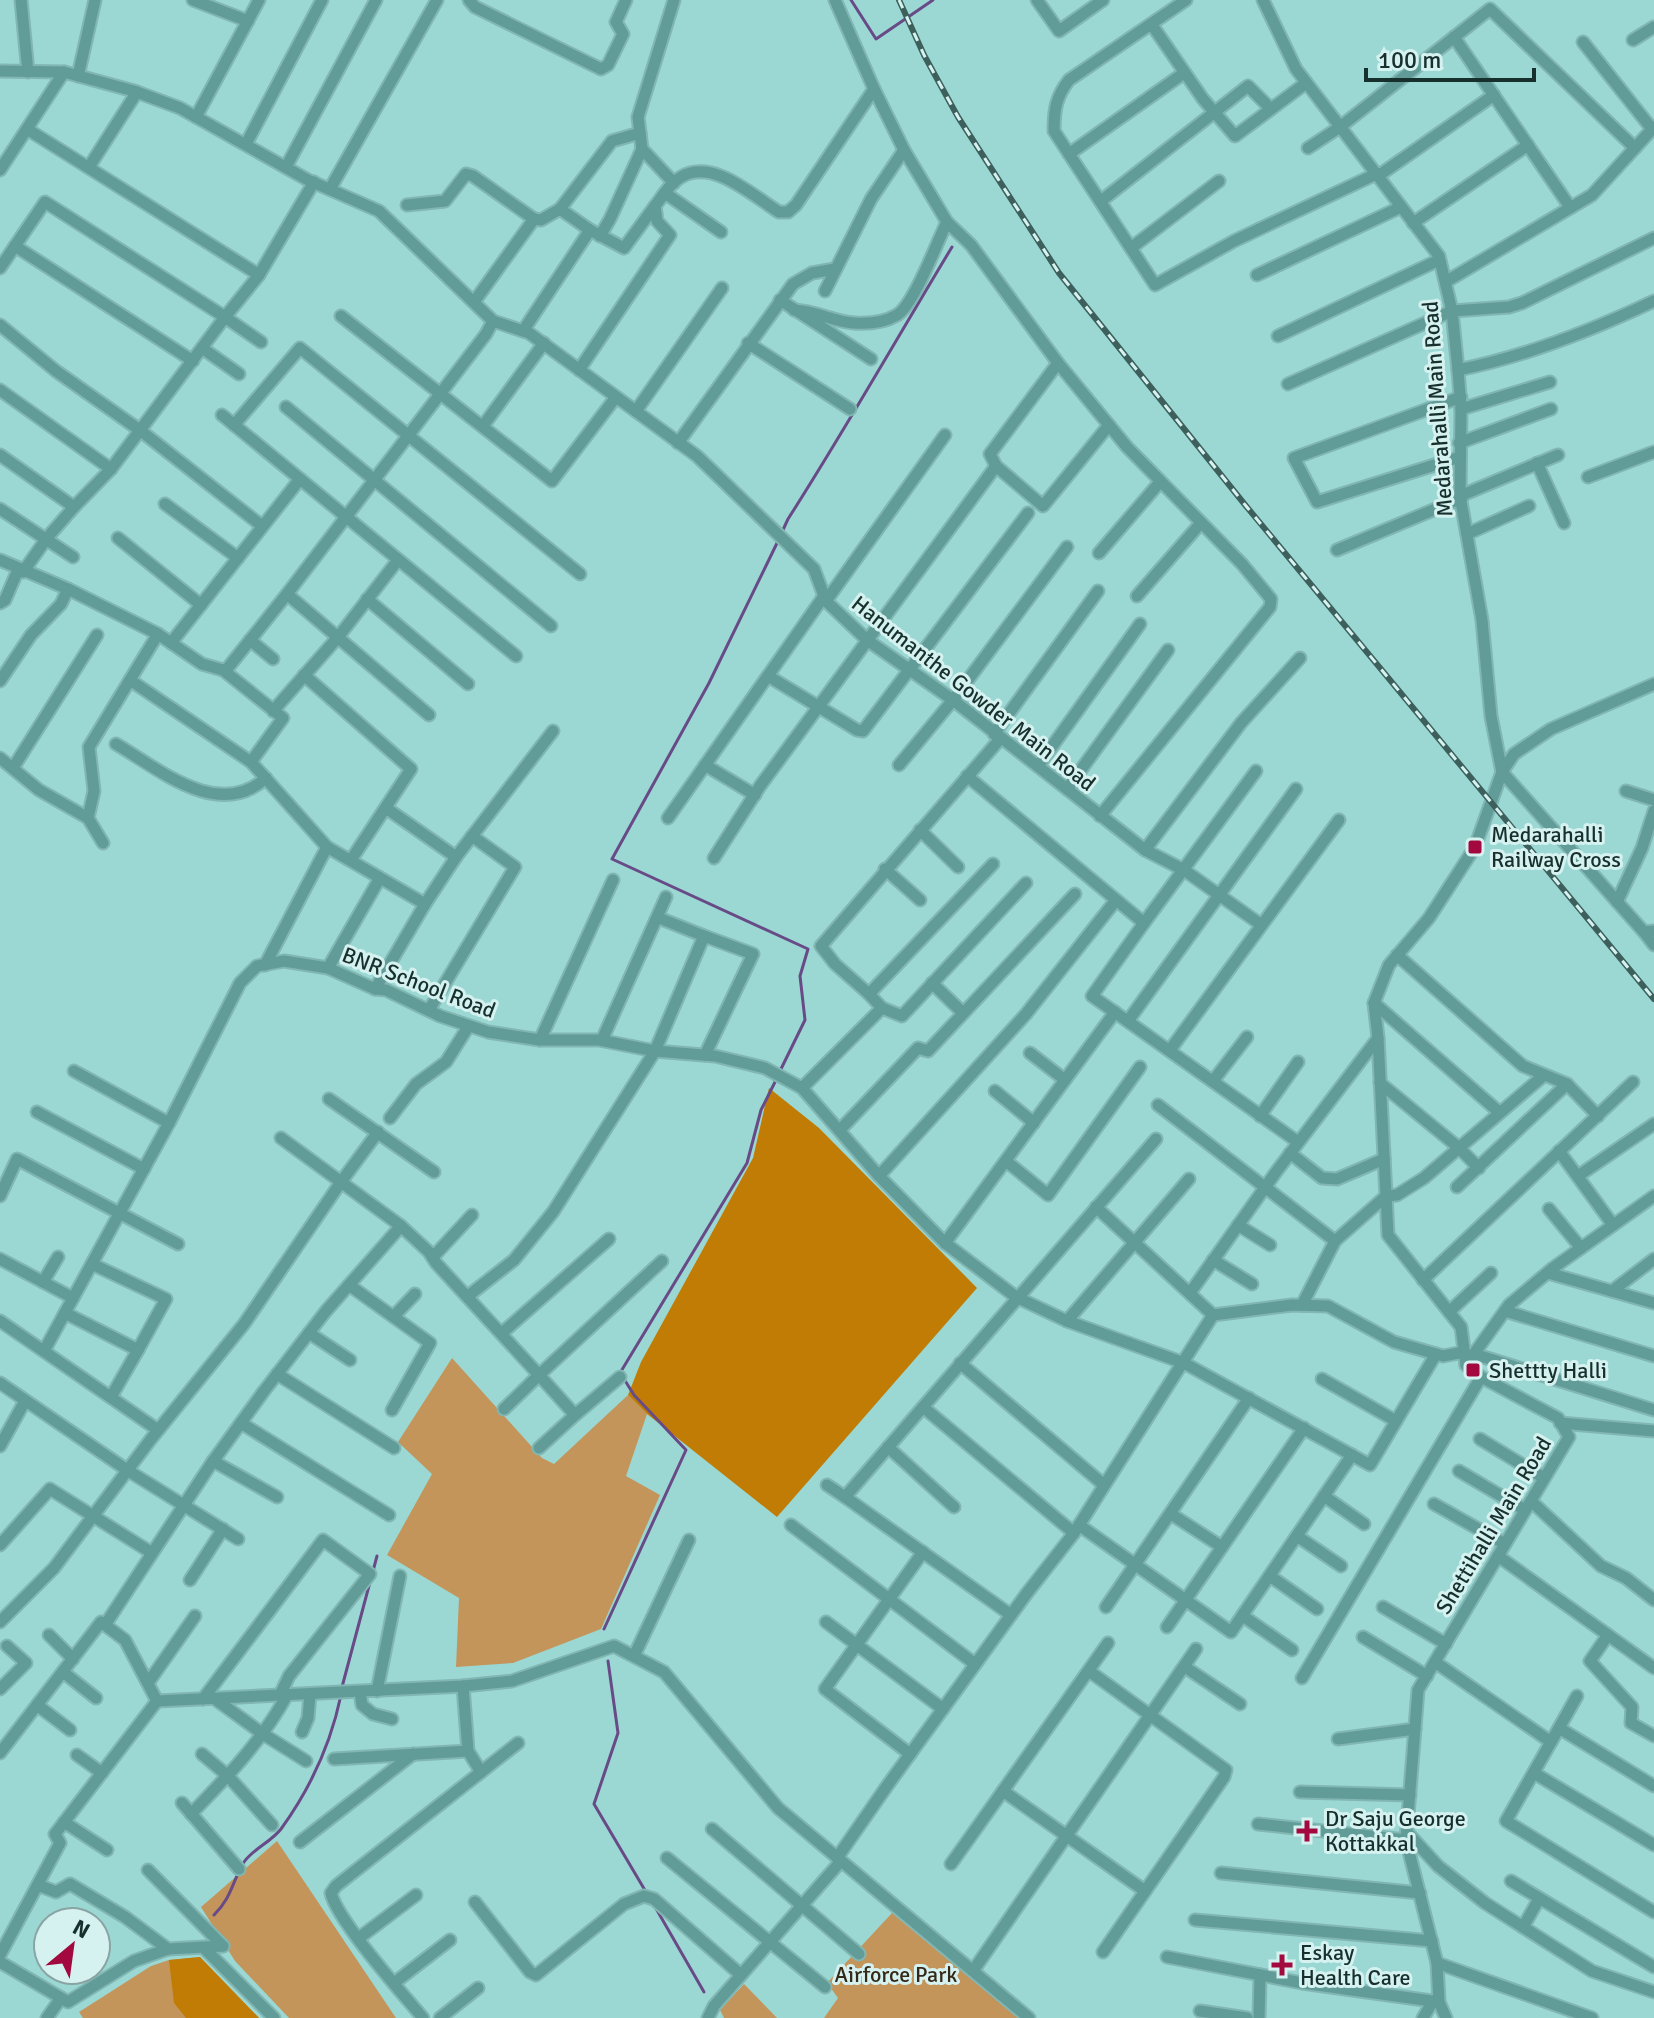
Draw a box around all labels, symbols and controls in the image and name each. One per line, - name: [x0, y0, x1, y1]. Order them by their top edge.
- scale bar: [1366, 32, 1534, 82]
- text: 100 m: [1378, 45, 1441, 75]
- street label: Medarahalli Main Road: [1416, 300, 1459, 518]
- street label: Hanumanthe Gowder Main Road: [846, 590, 1101, 797]
- place label: Medarahalli Railway Cross: [1491, 821, 1621, 873]
- marker: Medarahalli Railway Cross: [1466, 838, 1484, 856]
- street label: BNR School Road: [338, 941, 499, 1024]
- place label: Shettty Halli: [1489, 1357, 1607, 1384]
- marker: Shettty Halli: [1464, 1361, 1482, 1379]
- street label: Shettihalli Main Road: [1430, 1432, 1557, 1619]
- place label: Dr Saju George Kottakkal: [1325, 1805, 1466, 1857]
- marker: Dr Saju George Kottakkal: [1296, 1820, 1318, 1842]
- north arrow: [32, 1906, 112, 1986]
- text: N: [68, 1913, 95, 1944]
- place label: Eskay Health Care: [1300, 1939, 1411, 1991]
- marker: Eskay Health Care: [1271, 1954, 1293, 1976]
- park label: Airforce Park: [835, 1961, 957, 1988]

